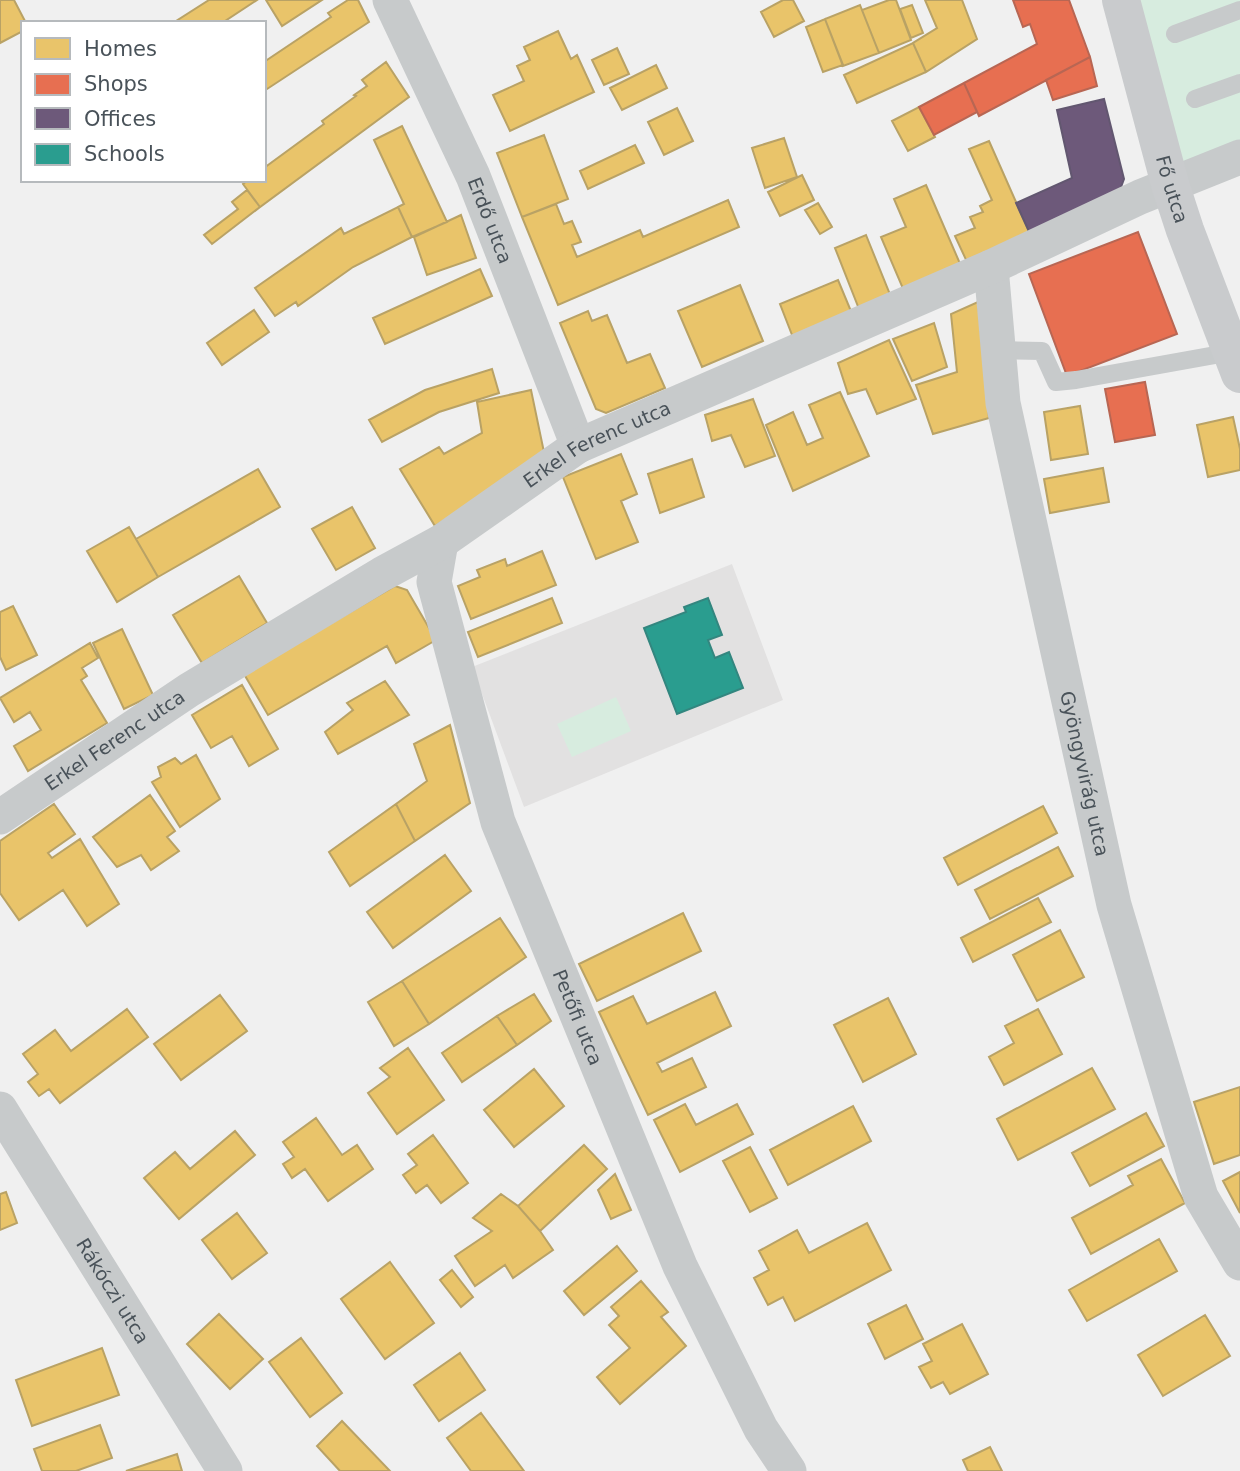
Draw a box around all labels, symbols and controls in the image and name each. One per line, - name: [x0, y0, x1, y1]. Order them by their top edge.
- legend: [21, 21, 266, 182]
- text: Homes: [84, 37, 157, 61]
- text: Shops: [84, 72, 148, 96]
- text: Offices: [84, 107, 156, 131]
- text: Schools: [84, 142, 165, 166]
- street label: Fő utca: [1152, 153, 1193, 226]
- street label: Erdő utca: [463, 174, 517, 267]
- street label: Erkel Ferenc utca: [519, 396, 674, 492]
- street label: Erkel Ferenc utca: [40, 685, 189, 795]
- street label: Gyöngyvirág utca: [1056, 689, 1114, 858]
- street label: Petőfi utca: [549, 966, 607, 1068]
- street label: Rákóczi utca: [72, 1234, 154, 1347]

